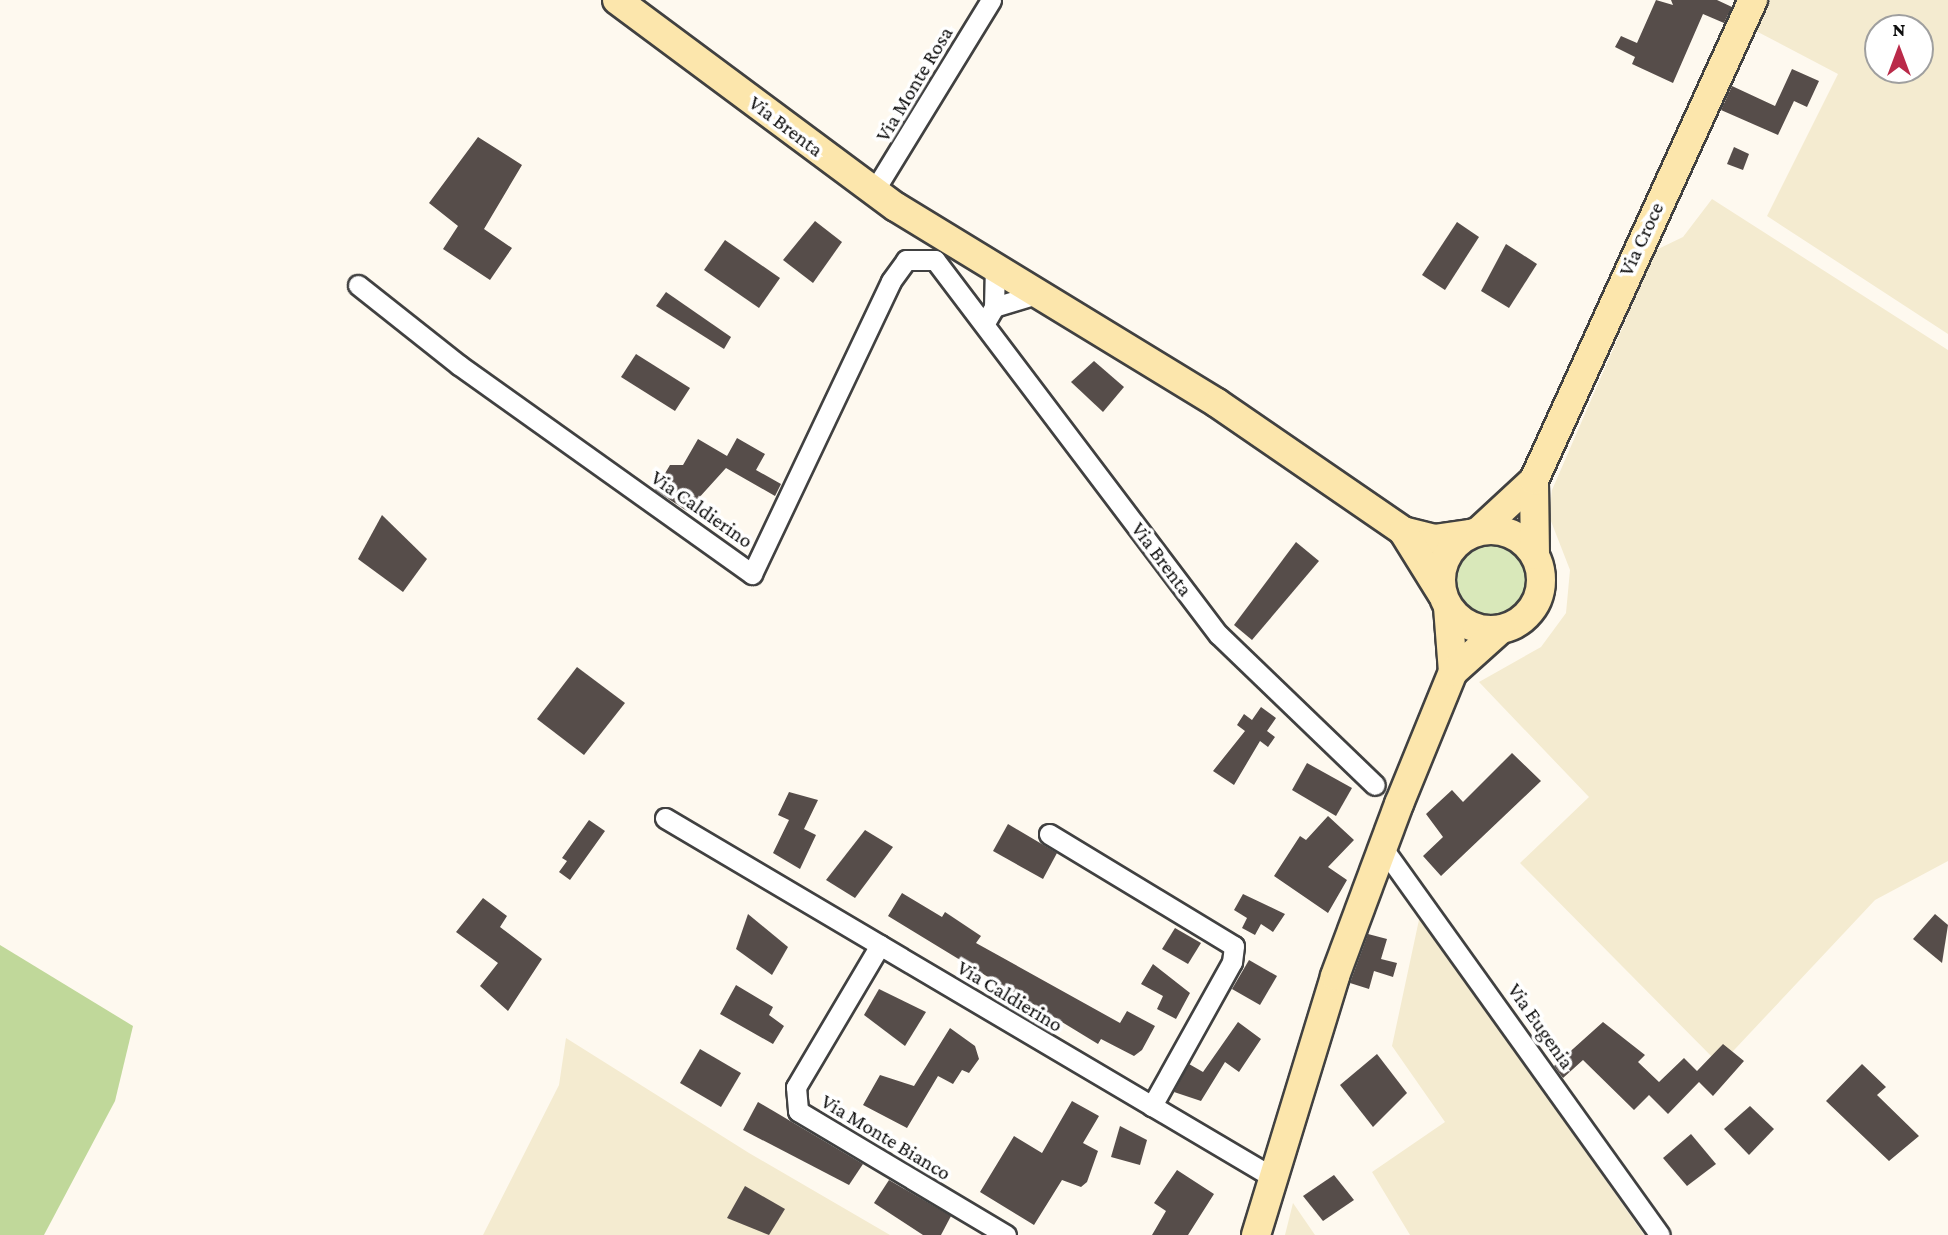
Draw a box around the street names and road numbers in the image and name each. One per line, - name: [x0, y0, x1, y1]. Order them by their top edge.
- street label: Via Monte Rosa: [870, 22, 958, 146]
- street label: Via Brenta: [744, 90, 828, 162]
- street label: Via Croce: [1613, 198, 1669, 280]
- street label: Via Caldierino: [646, 465, 758, 553]
- street label: Via Brenta: [1126, 517, 1198, 601]
- street label: Via Caldierino: [953, 955, 1067, 1037]
- street label: Via Eugenia: [1502, 978, 1580, 1074]
- street label: Via Monte Bianco: [817, 1088, 955, 1186]

